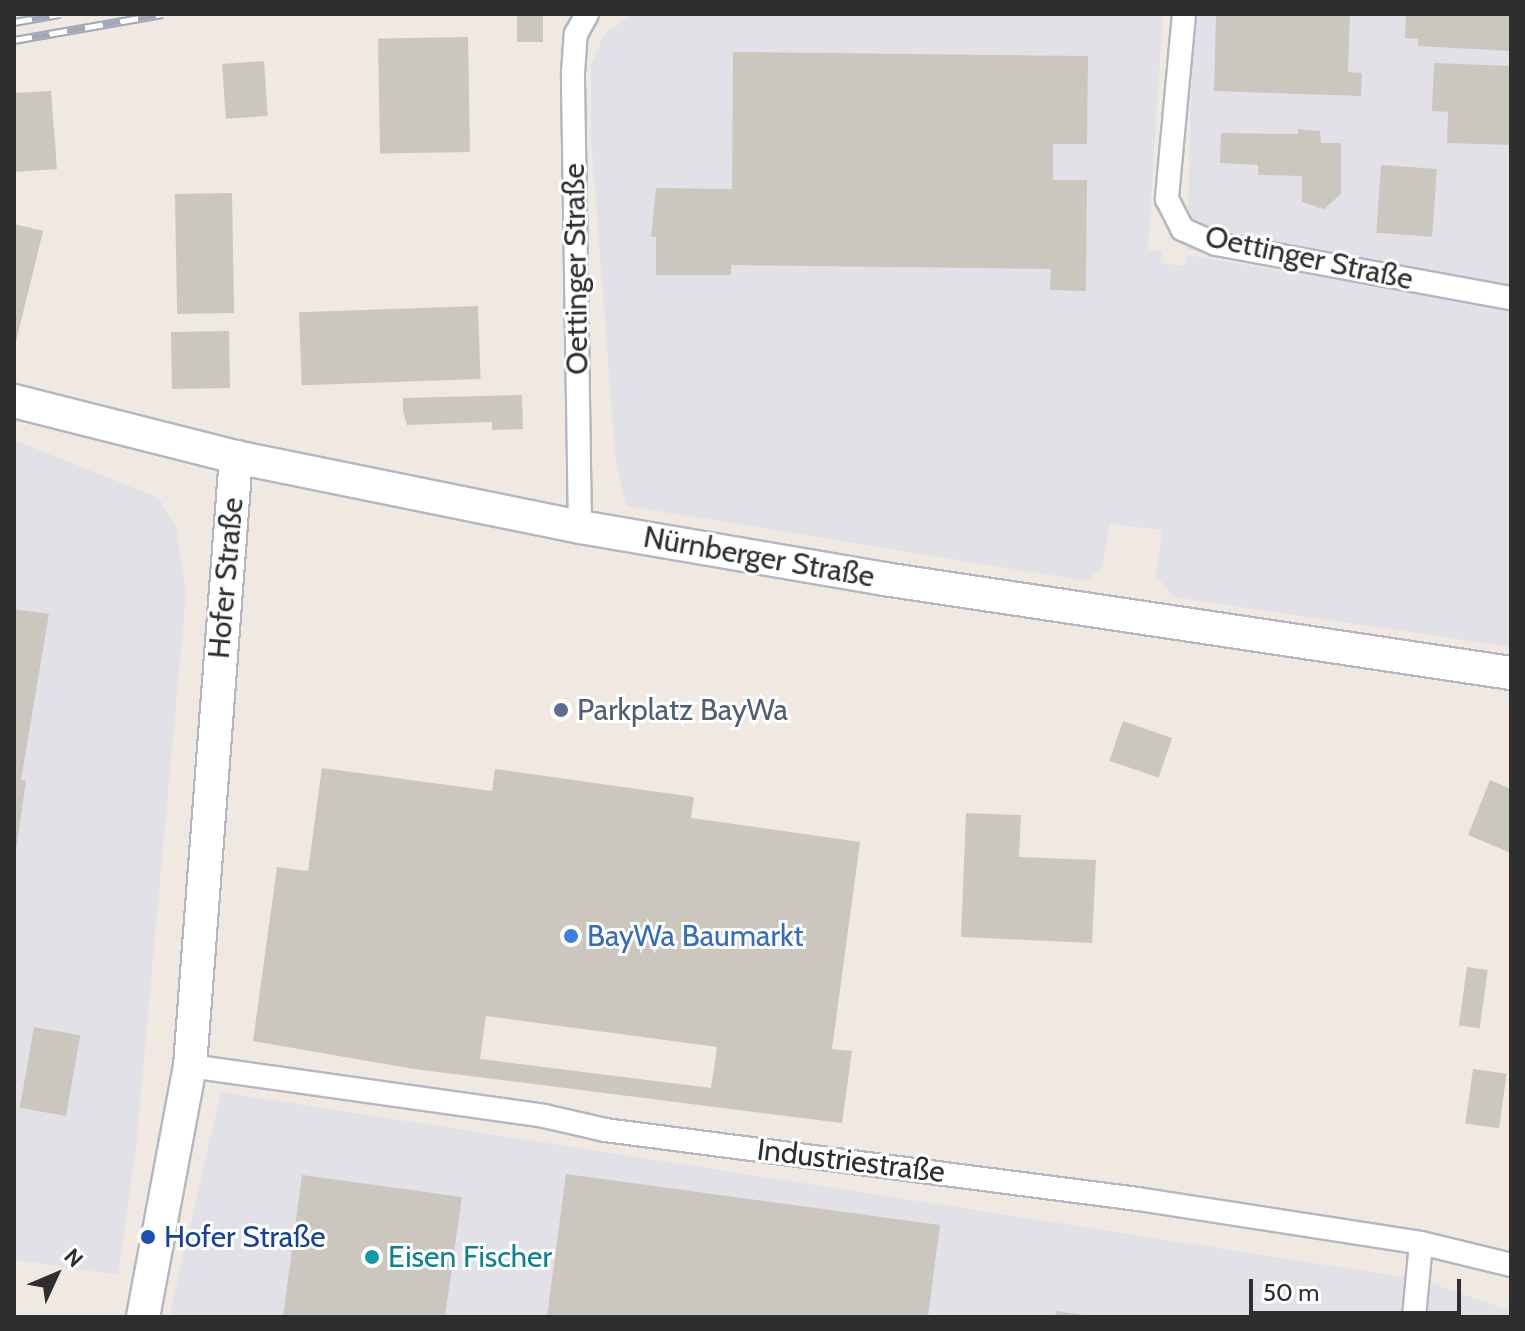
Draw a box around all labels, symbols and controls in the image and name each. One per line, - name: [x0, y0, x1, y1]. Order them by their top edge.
- street label: Oettinger Straße: [556, 163, 596, 375]
- street label: Oettinger Straße: [1202, 218, 1416, 298]
- street label: Hofer Straße: [201, 496, 251, 660]
- street label: Nürnberger Straße: [641, 519, 877, 595]
- place label: Parkplatz BayWa: [577, 692, 788, 728]
- marker: Parkplatz BayWa: [552, 701, 570, 719]
- place label: BayWa Baumarkt: [587, 918, 804, 954]
- marker: BayWa Baumarkt: [562, 927, 580, 945]
- street label: Industriestraße: [755, 1132, 947, 1190]
- place label: Hofer Straße: [164, 1219, 326, 1255]
- marker: Hofer Straße: [139, 1228, 157, 1246]
- north arrow: [16, 1235, 96, 1315]
- place label: Eisen Fischer: [388, 1239, 552, 1275]
- text: N: [59, 1243, 89, 1273]
- marker: Eisen Fischer: [363, 1248, 381, 1266]
- scale bar: [1253, 1263, 1465, 1313]
- text: 50 m: [1263, 1278, 1319, 1307]

